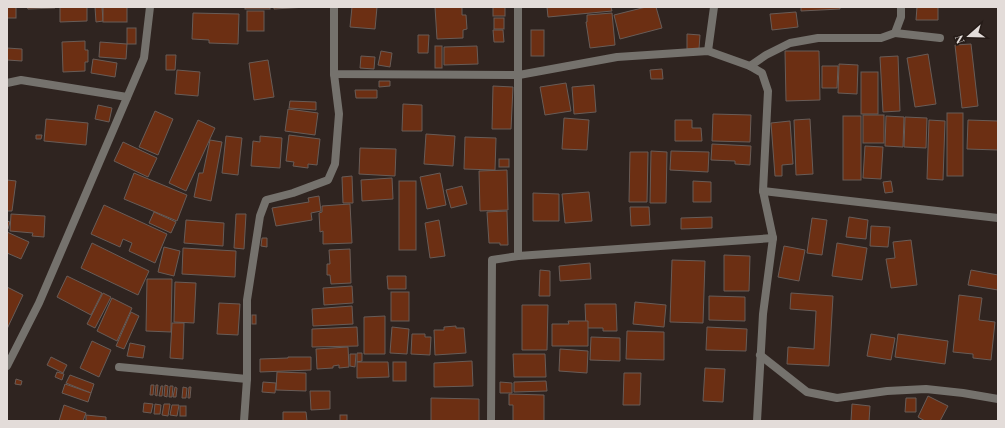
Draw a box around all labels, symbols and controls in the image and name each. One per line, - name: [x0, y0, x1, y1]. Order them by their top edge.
- north arrow: [949, 16, 989, 56]
- text: N: [951, 33, 968, 46]

